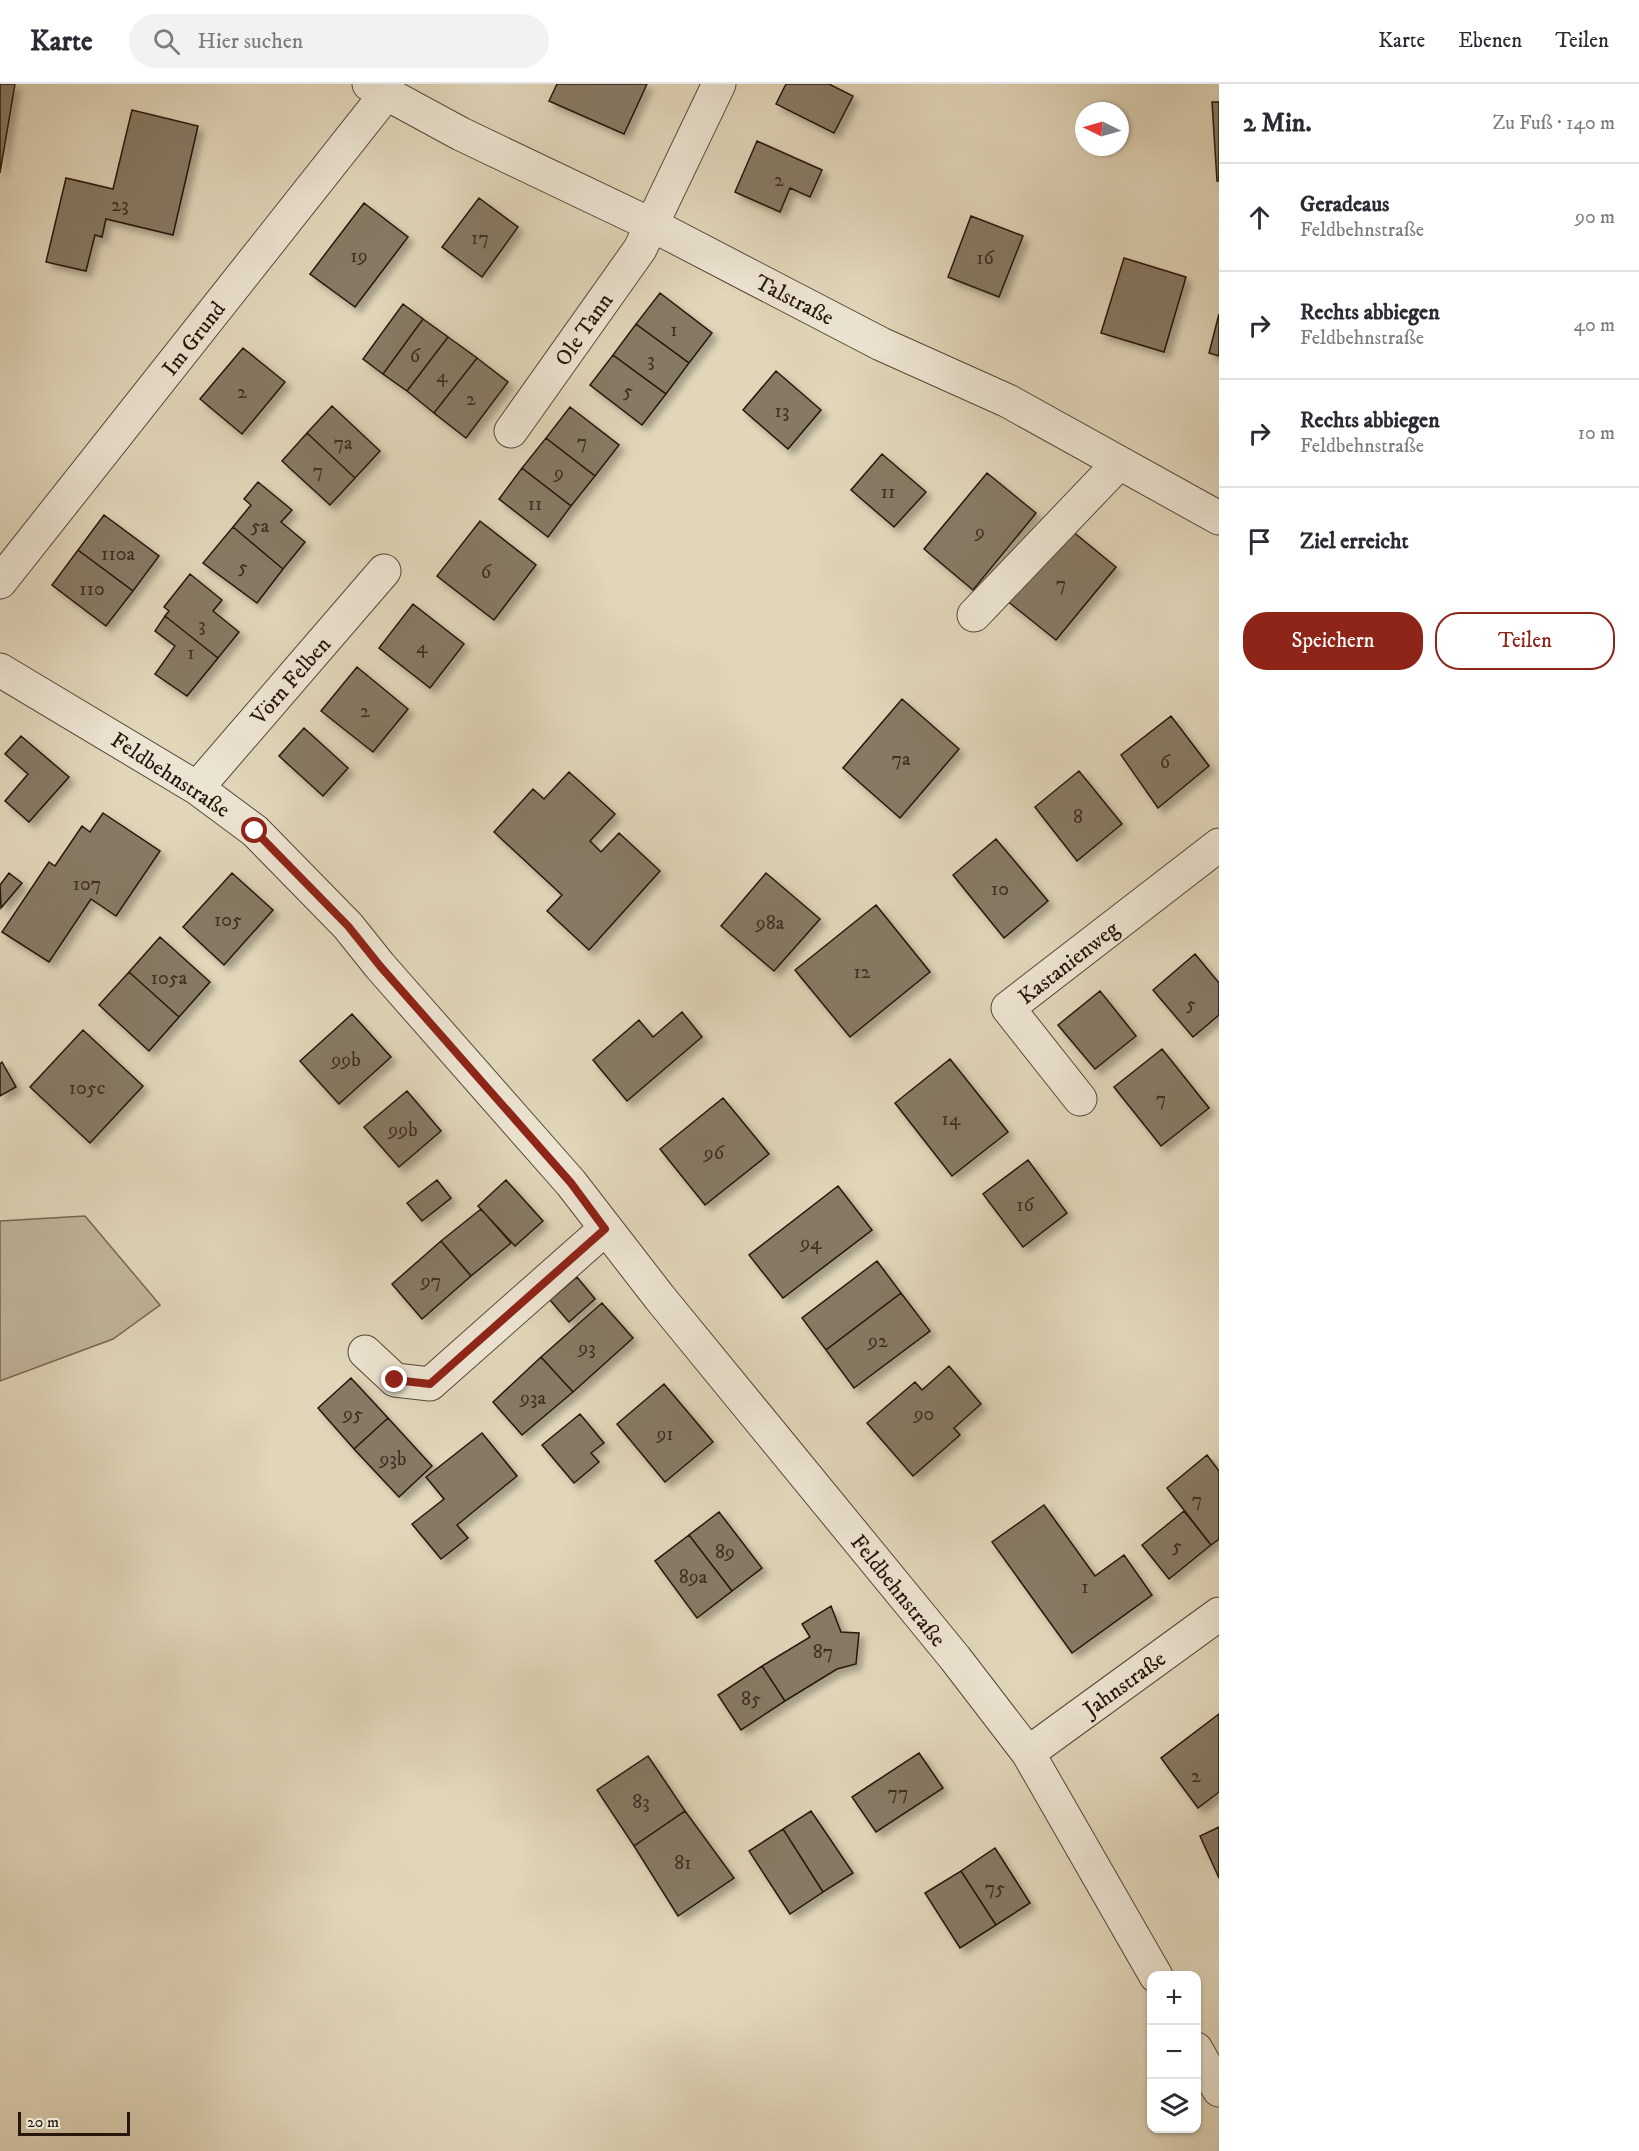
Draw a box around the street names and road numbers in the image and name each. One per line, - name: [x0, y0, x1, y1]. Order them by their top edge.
- street label: Talstraße: [750, 269, 838, 332]
- street label: Ole Tann: [549, 288, 619, 372]
- street label: Im Grund: [157, 296, 232, 381]
- street label: Vörn Felben: [245, 631, 337, 731]
- street label: Feldbehnstraße: [106, 727, 235, 824]
- street label: Kastanienweg: [1013, 915, 1125, 1011]
- street label: Feldbehnstraße: [844, 1529, 951, 1652]
- street label: Jahnstraße: [1077, 1645, 1171, 1724]

